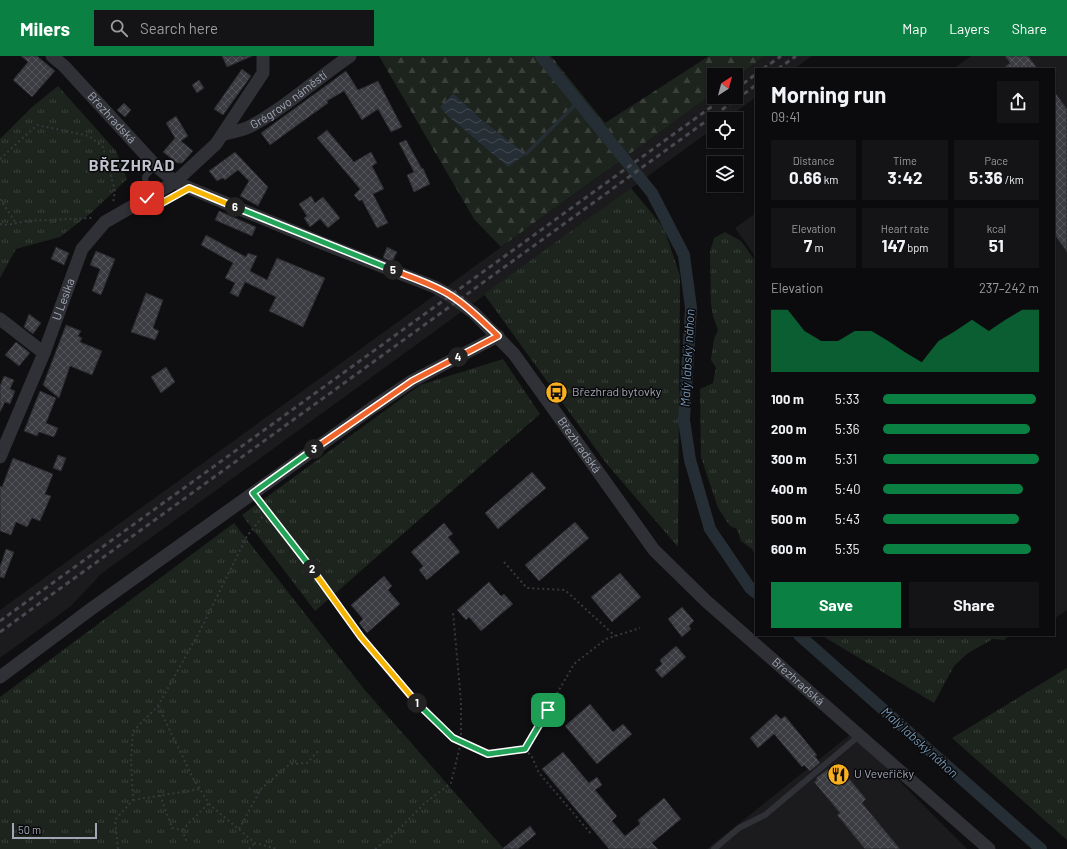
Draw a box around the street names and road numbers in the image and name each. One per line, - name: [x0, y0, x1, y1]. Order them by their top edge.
- street label: Grégrovo náměstí: [247, 67, 329, 131]
- street label: Březhradská: [85, 88, 139, 146]
- street label: U Lesíka: [49, 276, 77, 322]
- street label: Březhradská: [555, 414, 604, 475]
- street label: Březhradská: [770, 654, 828, 708]

